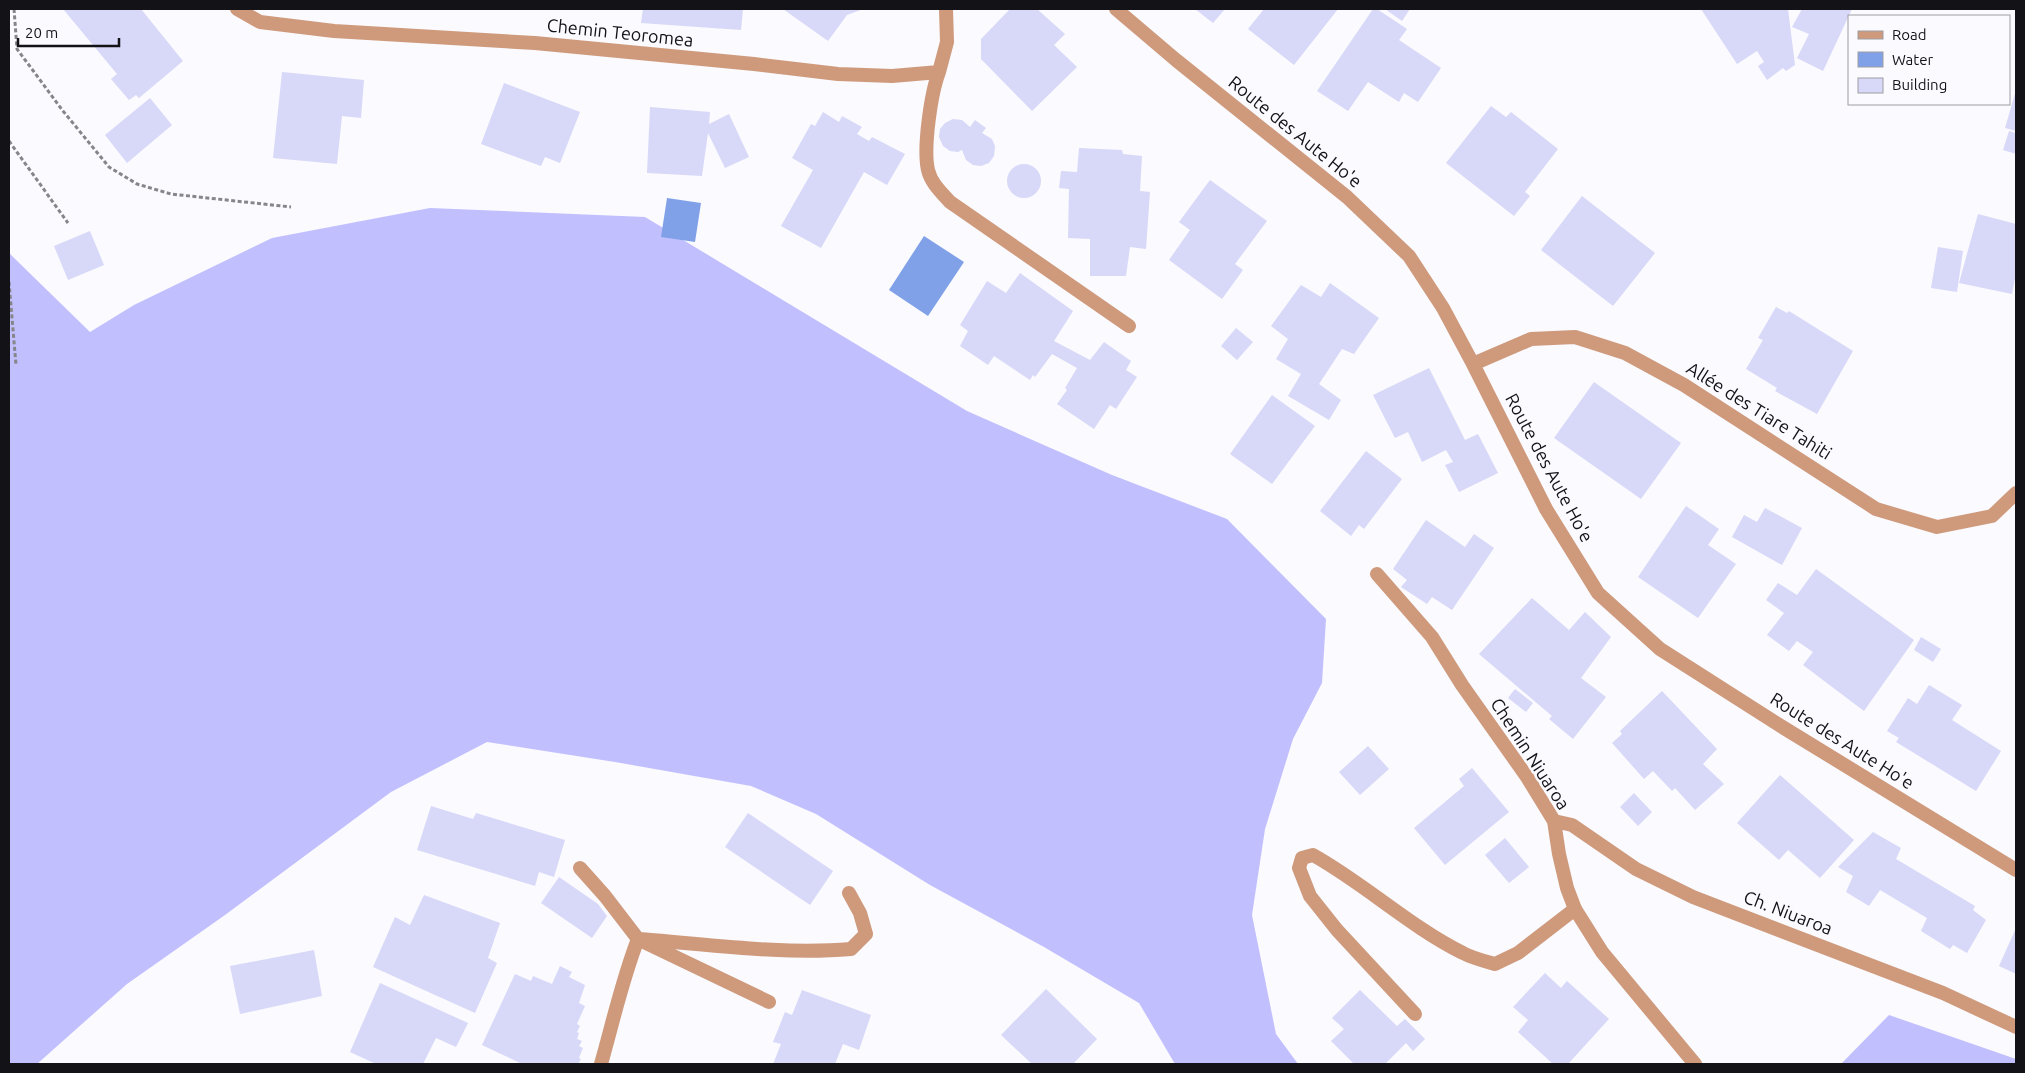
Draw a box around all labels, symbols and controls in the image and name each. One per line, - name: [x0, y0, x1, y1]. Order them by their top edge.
- street label: Chemin Teoromea: [546, 14, 694, 50]
- scale bar: [18, 15, 119, 47]
- legend: [1848, 15, 2010, 105]
- text: 20 m: [25, 24, 58, 41]
- text: Road: [1892, 26, 1927, 43]
- text: Water: [1892, 51, 1933, 68]
- street label: Route des Aute Ho'e: [1225, 71, 1366, 191]
- text: Building: [1892, 76, 1947, 93]
- street label: Allée des Tiare Tahiti: [1683, 357, 1836, 463]
- street label: Route des Aute Ho'e: [1502, 390, 1598, 545]
- street label: Route des Aute Ho'e: [1767, 688, 1918, 792]
- street label: Chemin Niuaroa: [1487, 694, 1574, 813]
- street label: Ch. Niuaroa: [1741, 886, 1835, 938]

